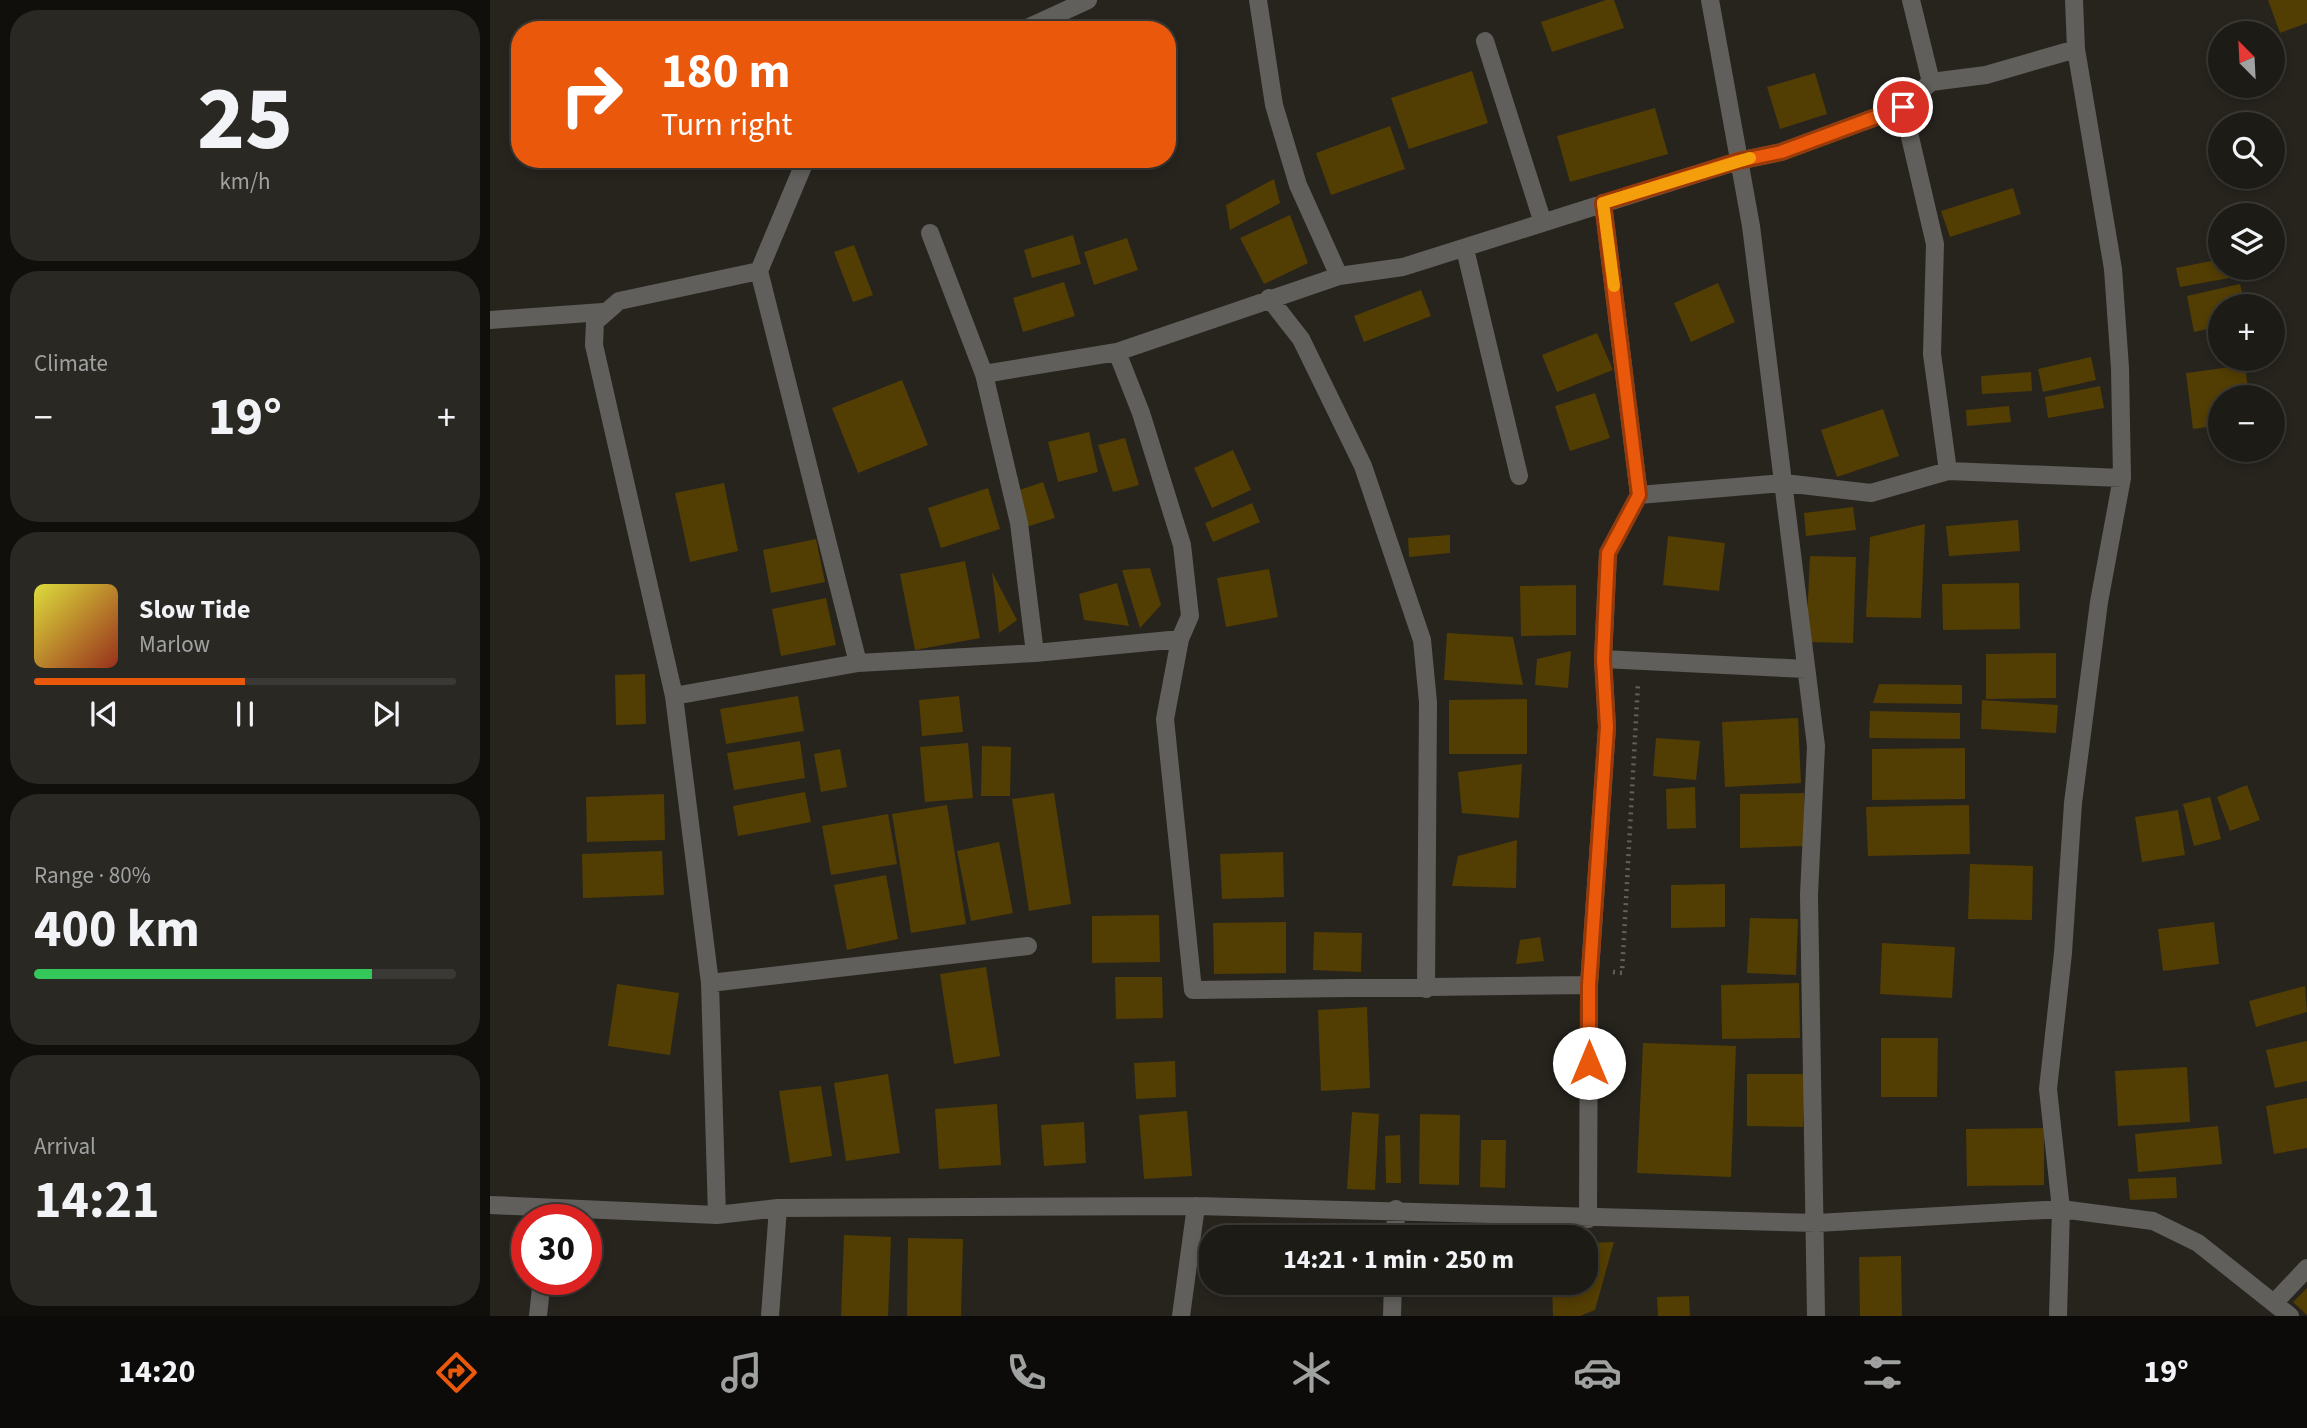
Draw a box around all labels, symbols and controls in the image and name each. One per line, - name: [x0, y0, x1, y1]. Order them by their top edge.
- north arrow: [2208, 21, 2286, 98]
- map controls: [2208, 21, 2285, 462]
- text: 180 m: [661, 37, 790, 107]
- icon: right: [546, 49, 637, 140]
- text: 25: [197, 55, 293, 184]
- pin: [1873, 77, 1933, 137]
- icon: arrive: [1884, 88, 1922, 126]
- text: Turn right: [661, 102, 792, 148]
- button: search: [2208, 112, 2285, 189]
- text: km/h: [219, 165, 271, 198]
- button: layers: [2208, 203, 2285, 280]
- button: +: [2208, 294, 2285, 371]
- text: Climate: [34, 347, 108, 380]
- text: 19°: [208, 381, 282, 455]
- button: −: [2208, 385, 2285, 462]
- text: −: [34, 391, 53, 445]
- text: +: [437, 391, 456, 445]
- text: Slow Tide: [139, 591, 250, 628]
- text: Marlow: [139, 628, 210, 661]
- icon: previous: [85, 695, 123, 733]
- icon: pause: [226, 695, 264, 733]
- icon: next: [367, 695, 405, 733]
- text: Range · 80%: [34, 859, 151, 892]
- text: 400 km: [34, 893, 200, 967]
- position arrow: [1552, 1026, 1626, 1100]
- text: Arrival: [34, 1130, 96, 1163]
- text: 14:21: [34, 1164, 159, 1238]
- speed limit sign: 30: [511, 1204, 602, 1295]
- text: 14:21 · 1 min · 250 m: [1283, 1241, 1514, 1278]
- icon: directions: [432, 1348, 481, 1397]
- icon: music: [717, 1348, 766, 1397]
- icon: phone: [1002, 1348, 1051, 1397]
- icon: climate: [1287, 1348, 1336, 1397]
- icon: car: [1573, 1348, 1622, 1397]
- icon: filters: [1858, 1348, 1907, 1397]
- text: 14:20: [118, 1349, 195, 1395]
- text: 19°: [2143, 1349, 2189, 1395]

